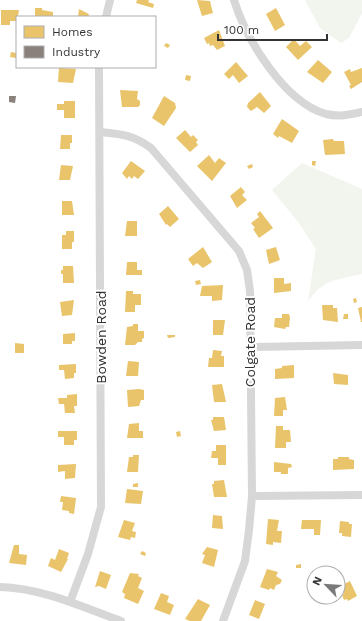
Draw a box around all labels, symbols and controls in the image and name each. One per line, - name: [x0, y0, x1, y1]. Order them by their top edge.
- legend: [16, 16, 156, 68]
- scale bar: [218, 16, 327, 42]
- text: 100 m: [224, 23, 259, 37]
- text: Homes: [52, 25, 93, 39]
- text: Industry: [52, 45, 101, 59]
- street label: Bowden Road: [93, 290, 109, 384]
- street label: Colgate Road: [242, 297, 258, 387]
- north arrow: [306, 565, 346, 605]
- text: N: [310, 575, 325, 587]

